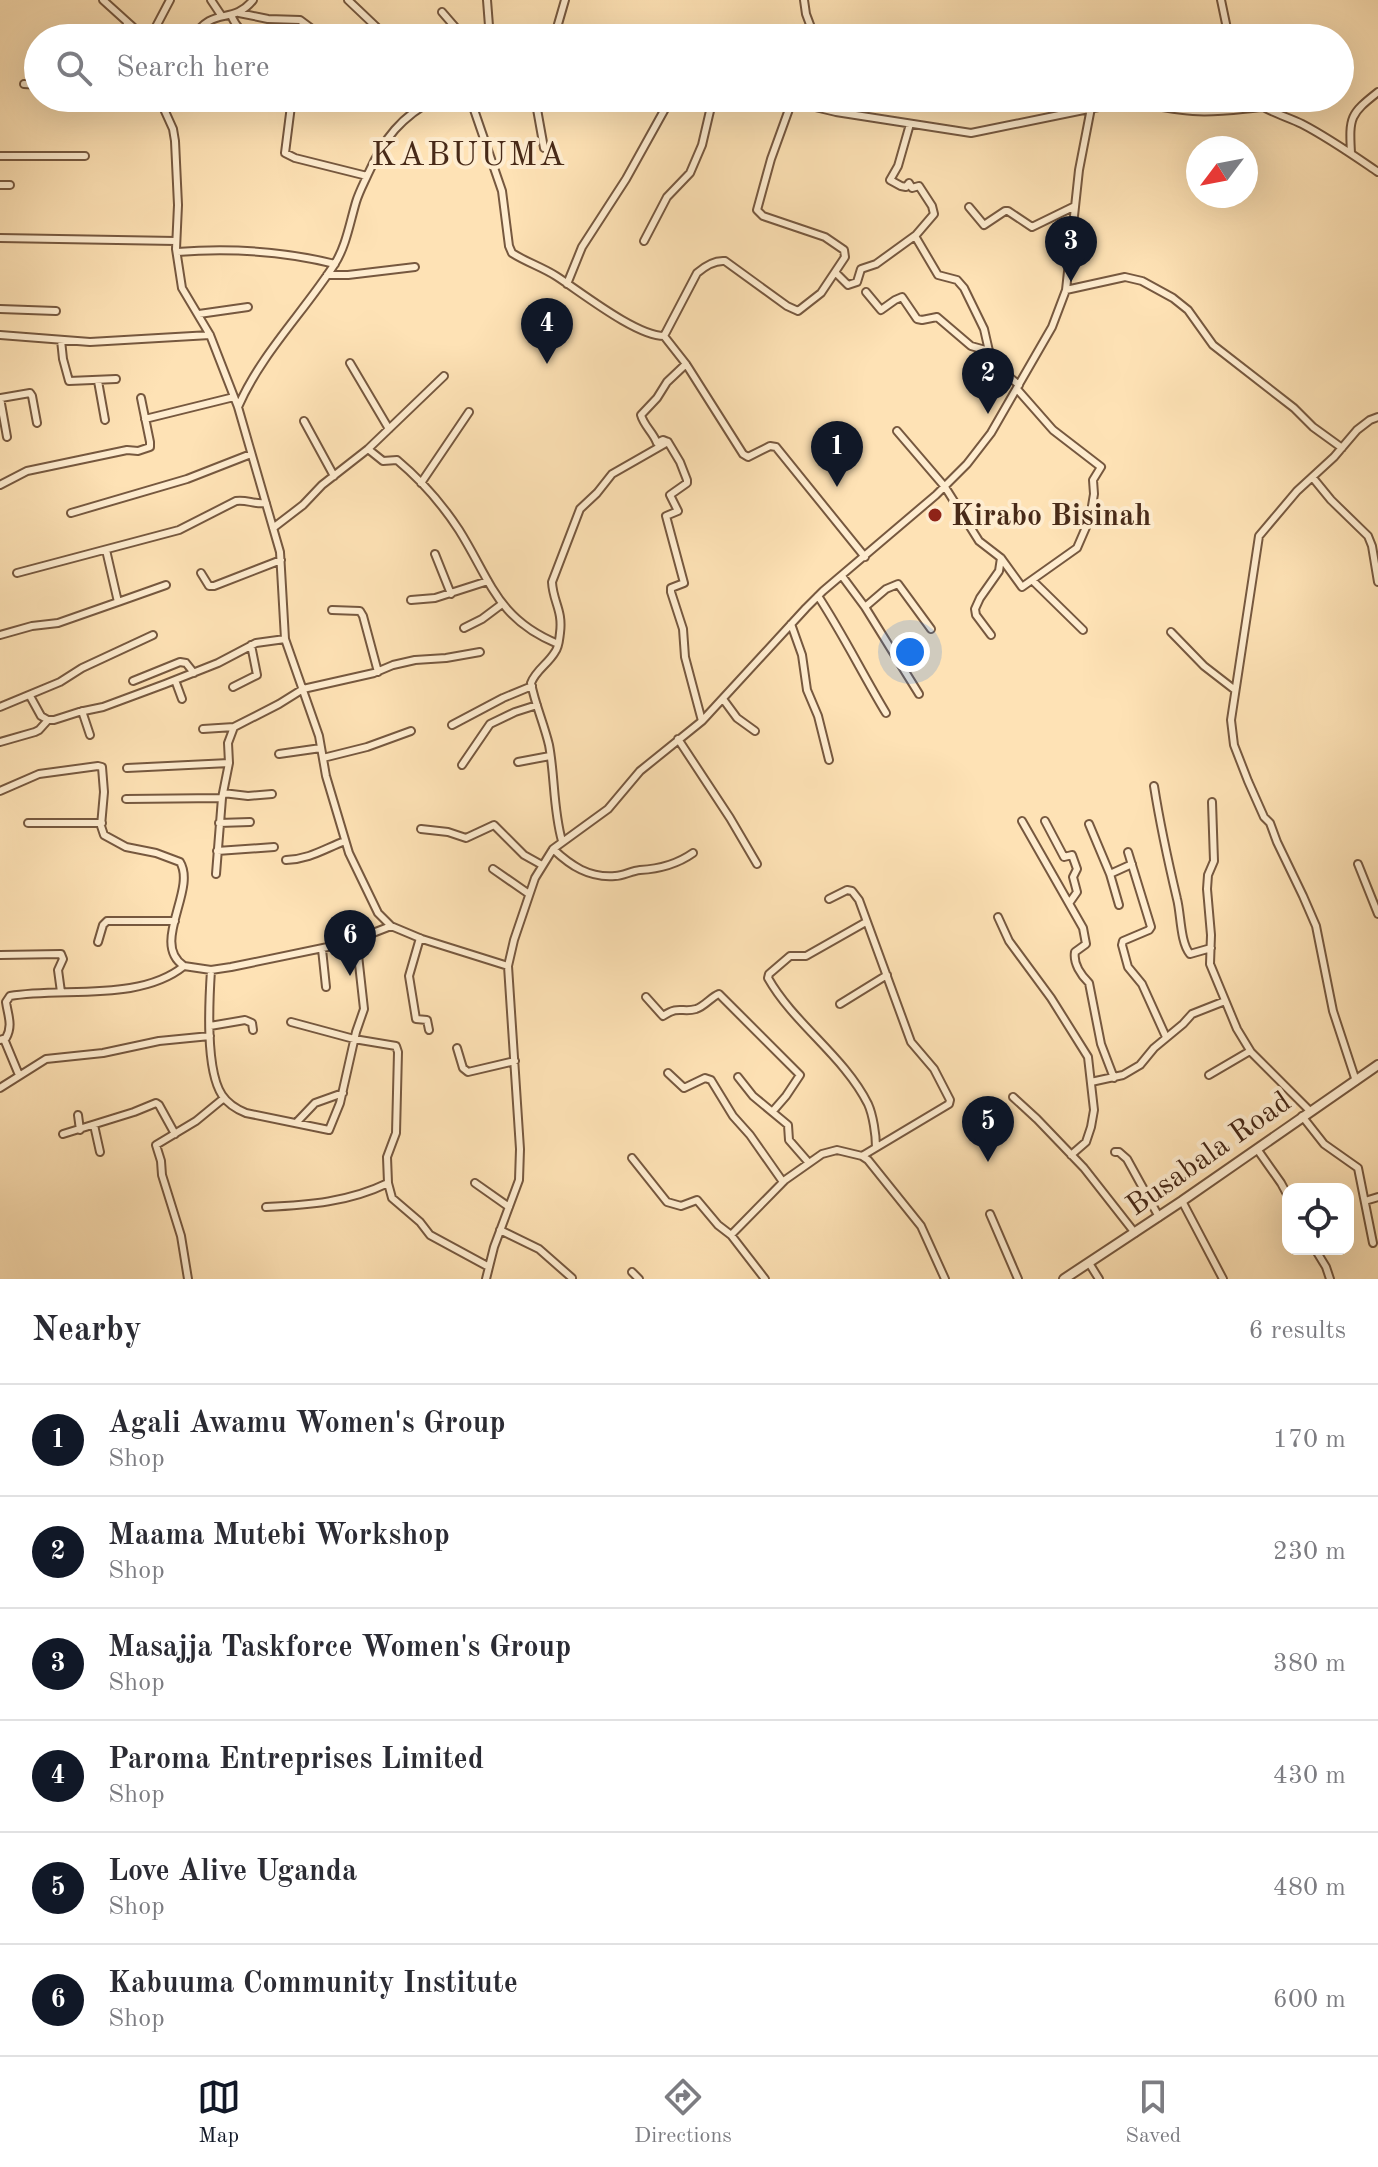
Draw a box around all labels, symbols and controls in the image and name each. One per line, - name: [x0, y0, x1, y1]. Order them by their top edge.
- search box: [24, 24, 1354, 112]
- icon: search: [52, 46, 96, 90]
- text: Search here: [116, 53, 270, 83]
- north arrow: [1186, 136, 1258, 208]
- district label: KABUUMA: [371, 139, 567, 173]
- pin: 3: [1045, 216, 1097, 282]
- pin: 4: [521, 298, 573, 364]
- pin: 2: [962, 348, 1014, 414]
- pin: 1: [811, 421, 863, 487]
- place label: Kirabo Bisinah: [951, 502, 1151, 532]
- marker: Kirabo Bisinah: [926, 506, 944, 524]
- your location: [890, 632, 930, 672]
- pin: 6: [324, 910, 376, 976]
- street label: Busabala Road: [1122, 1087, 1297, 1222]
- pin: 5: [962, 1096, 1014, 1162]
- map controls: [1282, 1183, 1354, 1255]
- button: locate: [1282, 1183, 1354, 1255]
- text: Nearby: [32, 1314, 142, 1348]
- text: 6 results: [1248, 1318, 1346, 1344]
- text: Agali Awamu Women's Group: [108, 1409, 506, 1439]
- text: 1: [50, 1427, 66, 1453]
- text: 170 m: [1273, 1427, 1346, 1453]
- text: Shop: [108, 1446, 165, 1472]
- text: Maama Mutebi Workshop: [108, 1521, 450, 1551]
- text: 2: [50, 1539, 66, 1565]
- text: 230 m: [1273, 1539, 1346, 1565]
- text: Shop: [108, 1558, 165, 1584]
- text: Masajja Taskforce Women's Group: [108, 1633, 571, 1663]
- text: 3: [50, 1651, 66, 1677]
- text: 380 m: [1273, 1651, 1346, 1677]
- text: Shop: [108, 1670, 165, 1696]
- text: Paroma Entreprises Limited: [108, 1745, 484, 1775]
- text: 4: [50, 1763, 66, 1789]
- text: 430 m: [1273, 1763, 1346, 1789]
- text: Shop: [108, 1782, 165, 1808]
- text: Love Alive Uganda: [108, 1857, 357, 1887]
- text: 5: [50, 1875, 66, 1901]
- text: 480 m: [1273, 1875, 1346, 1901]
- text: Shop: [108, 1894, 165, 1920]
- text: Kabuuma Community Institute: [108, 1969, 518, 1999]
- text: 6: [50, 1987, 66, 2013]
- text: 600 m: [1273, 1987, 1346, 2013]
- text: Shop: [108, 2006, 165, 2032]
- tab: Map: [197, 2075, 241, 2150]
- tab: Directions: [634, 2075, 732, 2150]
- tab: Saved: [1125, 2075, 1181, 2150]

